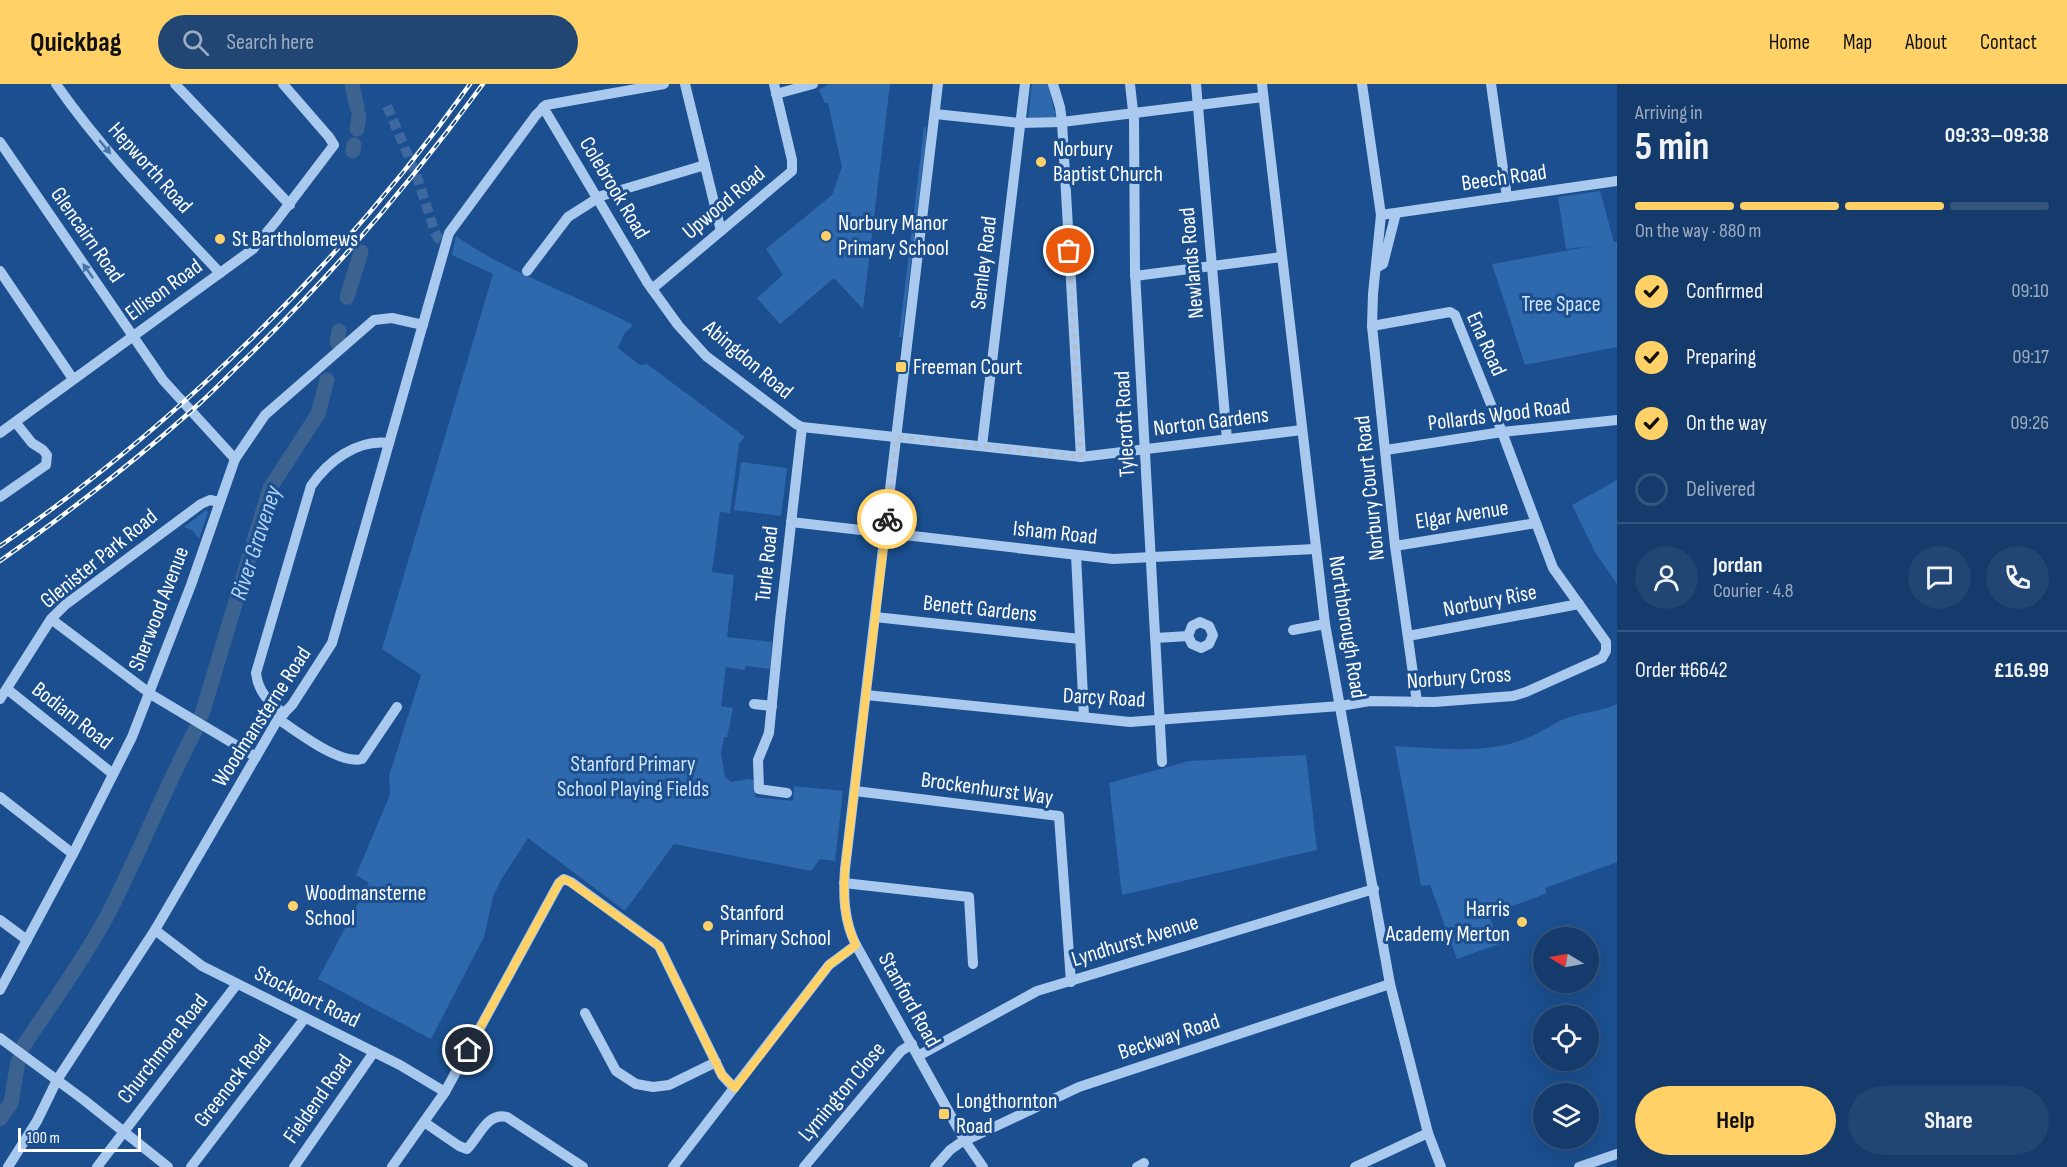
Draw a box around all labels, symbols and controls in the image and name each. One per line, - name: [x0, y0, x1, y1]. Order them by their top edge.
- search box: [158, 15, 578, 69]
- text: Quickbag: [30, 26, 122, 59]
- icon: search: [179, 26, 212, 59]
- text: Search here: [227, 29, 314, 56]
- text: Home: [1769, 30, 1810, 55]
- text: Map: [1843, 30, 1872, 55]
- text: About: [1905, 30, 1947, 55]
- text: Contact: [1980, 30, 2037, 55]
- text: Arriving in: [1635, 101, 1703, 125]
- street label: Hepworth Road: [102, 117, 198, 219]
- text: 09:33–09:38: [1945, 122, 2049, 149]
- text: 5 min: [1635, 124, 1709, 171]
- street label: Colebrook Road: [573, 132, 655, 244]
- place label: Norbury Baptist Church: [1053, 136, 1163, 188]
- one-way arrow: [98, 139, 111, 155]
- marker: Norbury Baptist Church: [1034, 155, 1048, 169]
- street label: Beech Road: [1460, 159, 1548, 197]
- street label: Upwood Road: [677, 161, 771, 245]
- street label: Glencairn Road: [44, 182, 130, 288]
- street label: Newlands Road: [1174, 206, 1210, 320]
- place label: Norbury Manor Primary School: [838, 210, 949, 262]
- street label: Semley Road: [965, 215, 1003, 311]
- text: On the way · 880 m: [1635, 219, 1761, 243]
- pin: [1043, 225, 1094, 276]
- place label: St Bartholomews: [232, 226, 358, 253]
- marker: Norbury Manor Primary School: [819, 229, 833, 243]
- marker: St Bartholomews: [213, 232, 227, 246]
- icon: bag: [1052, 234, 1085, 267]
- street label: Ellison Road: [120, 253, 208, 327]
- one-way arrow: [83, 263, 94, 279]
- icon: check: [1635, 275, 1668, 308]
- text: Confirmed: [1686, 278, 1763, 305]
- text: 09:10: [2012, 279, 2049, 303]
- park label: Tree Space: [1522, 291, 1600, 318]
- street label: Ena Road: [1460, 308, 1512, 380]
- street label: Abingdon Road: [697, 314, 798, 405]
- icon: check: [1635, 341, 1668, 374]
- text: Preparing: [1686, 344, 1756, 371]
- text: 09:17: [2012, 345, 2049, 369]
- place label: Freeman Court: [913, 354, 1023, 381]
- marker: Freeman Court: [894, 360, 908, 374]
- street label: Tylecroft Road: [1109, 370, 1141, 478]
- street label: Pollards Wood Road: [1426, 393, 1572, 437]
- street label: Norton Gardens: [1152, 402, 1270, 442]
- icon: check: [1635, 407, 1668, 440]
- text: On the way: [1686, 410, 1767, 437]
- text: 09:26: [2010, 411, 2049, 435]
- street label: Norbury Court Road: [1349, 414, 1391, 562]
- text: Delivered: [1686, 476, 1755, 503]
- water label: River Graveney: [224, 481, 288, 604]
- courier: [857, 489, 917, 549]
- street label: Elgar Avenue: [1414, 494, 1510, 536]
- icon: bike: [871, 503, 904, 536]
- street label: Glenister Park Road: [35, 504, 163, 614]
- street label: Isham Road: [1012, 515, 1098, 551]
- street label: Turle Road: [750, 525, 784, 603]
- street label: Sherwood Avenue: [123, 543, 195, 675]
- button: person: [1635, 546, 1698, 609]
- button: chat: [1908, 546, 1971, 609]
- button: phone: [1986, 546, 2049, 609]
- text: Jordan: [1713, 552, 1762, 579]
- street label: Northborough Road: [1322, 554, 1372, 700]
- street label: Norbury Rise: [1441, 579, 1539, 623]
- text: Courier · 4.8: [1713, 579, 1794, 603]
- street label: Benett Gardens: [922, 590, 1038, 628]
- street label: Woodmansterne Road: [207, 642, 317, 792]
- text: Order #6642: [1635, 657, 1728, 684]
- text: £16.99: [1994, 657, 2049, 684]
- street label: Norbury Cross: [1406, 661, 1512, 695]
- street label: Bodiam Road: [26, 676, 118, 756]
- street label: Darcy Road: [1062, 682, 1146, 714]
- park label: Stanford Primary School Playing Fields: [557, 751, 709, 803]
- street label: Brockenhurst Way: [919, 766, 1055, 812]
- place label: Woodmansterne School: [305, 880, 426, 932]
- place label: Harris Academy Merton: [1385, 896, 1510, 948]
- marker: Woodmansterne School: [286, 899, 300, 913]
- place label: Stanford Primary School: [720, 900, 831, 952]
- street label: Lyndhurst Avenue: [1068, 909, 1202, 973]
- marker: Harris Academy Merton: [1515, 915, 1529, 929]
- marker: Stanford Primary School: [701, 919, 715, 933]
- north arrow: [1533, 927, 1599, 993]
- map controls: [1533, 927, 1599, 1149]
- street label: Stanford Road: [872, 948, 946, 1052]
- street label: Stockport Road: [250, 960, 364, 1034]
- street label: Churchmore Road: [112, 989, 214, 1109]
- button: locate: [1533, 1005, 1599, 1071]
- street label: Beckway Road: [1115, 1008, 1223, 1066]
- pin: [442, 1024, 493, 1075]
- street label: Greenock Road: [188, 1029, 278, 1133]
- icon: home: [451, 1033, 484, 1066]
- street label: Lymington Close: [793, 1037, 891, 1147]
- street label: Fieldend Road: [278, 1049, 358, 1149]
- button: layers: [1533, 1083, 1599, 1149]
- button: Help: [1635, 1086, 1836, 1155]
- button: Share: [1848, 1086, 2049, 1155]
- place label: Longthornton Road: [956, 1088, 1057, 1140]
- marker: Longthornton Road: [937, 1107, 951, 1121]
- scale bar: [18, 1125, 141, 1152]
- text: 100 m: [27, 1129, 60, 1148]

